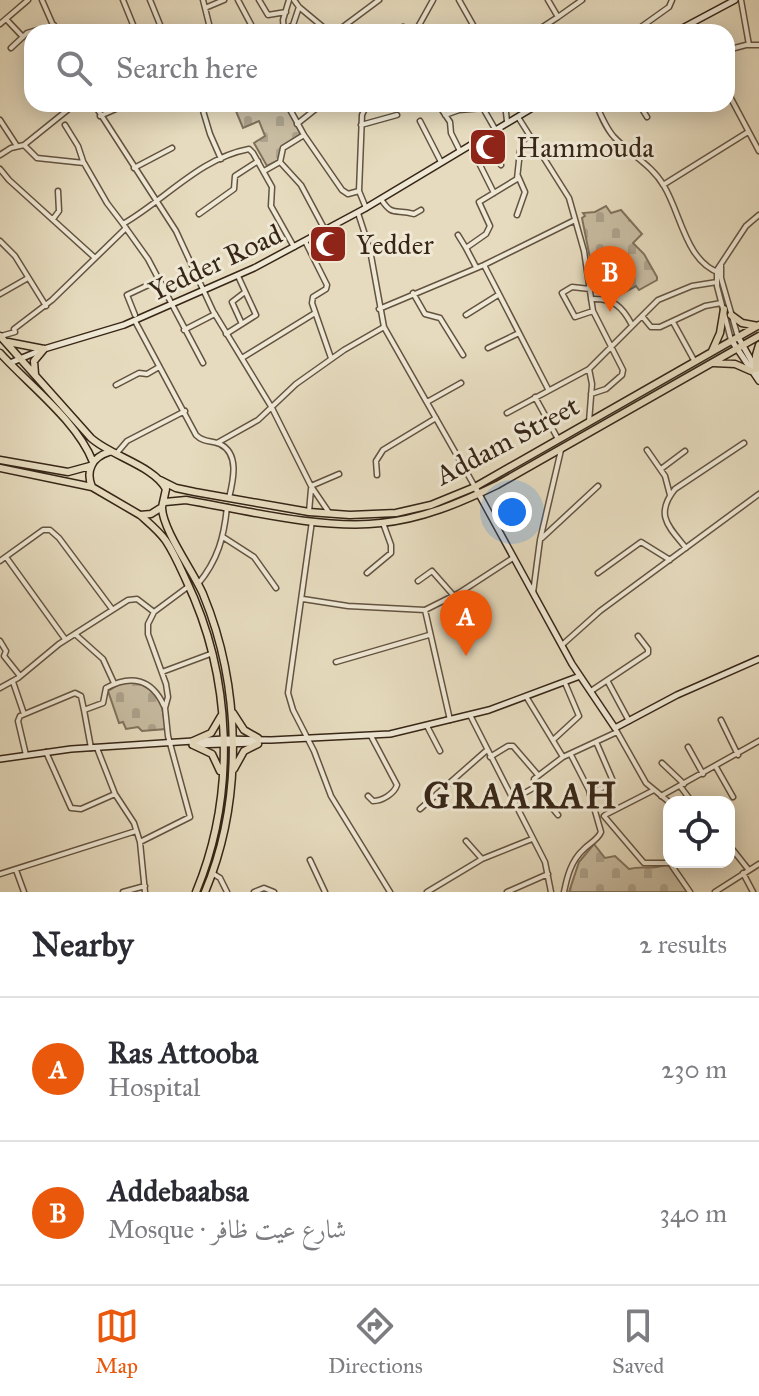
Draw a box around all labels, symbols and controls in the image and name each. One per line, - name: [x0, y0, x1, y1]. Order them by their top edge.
- search box: [24, 24, 735, 112]
- icon: search: [52, 46, 96, 90]
- text: Search here: [116, 50, 258, 86]
- mosque icon: Hammouda: [467, 126, 509, 168]
- place label: Hammouda: [516, 130, 654, 165]
- street label: Yedder Road: [143, 216, 288, 309]
- mosque icon: Yedder: [307, 223, 349, 265]
- place label: Yedder: [356, 227, 434, 262]
- pin: B: [584, 246, 636, 312]
- street label: Addam Street: [428, 388, 585, 493]
- your location: [492, 492, 532, 532]
- pin: A: [440, 590, 492, 656]
- district label: GRAARAH: [424, 774, 618, 818]
- map controls: [663, 796, 735, 868]
- button: locate: [663, 796, 735, 868]
- text: Nearby: [32, 924, 134, 965]
- text: 2 results: [639, 928, 727, 960]
- text: Ras Attooba: [108, 1035, 258, 1071]
- text: A: [49, 1053, 67, 1085]
- text: 230 m: [661, 1053, 727, 1085]
- text: Hospital: [108, 1071, 200, 1103]
- text: Addebaabsa: [108, 1173, 249, 1209]
- text: B: [49, 1197, 67, 1229]
- text: 340 m: [660, 1197, 727, 1229]
- text: Mosque · شارع عيت ظافر: [108, 1213, 347, 1245]
- tab: Map: [95, 1304, 139, 1379]
- tab: Directions: [328, 1304, 423, 1379]
- tab: Saved: [612, 1304, 664, 1379]

